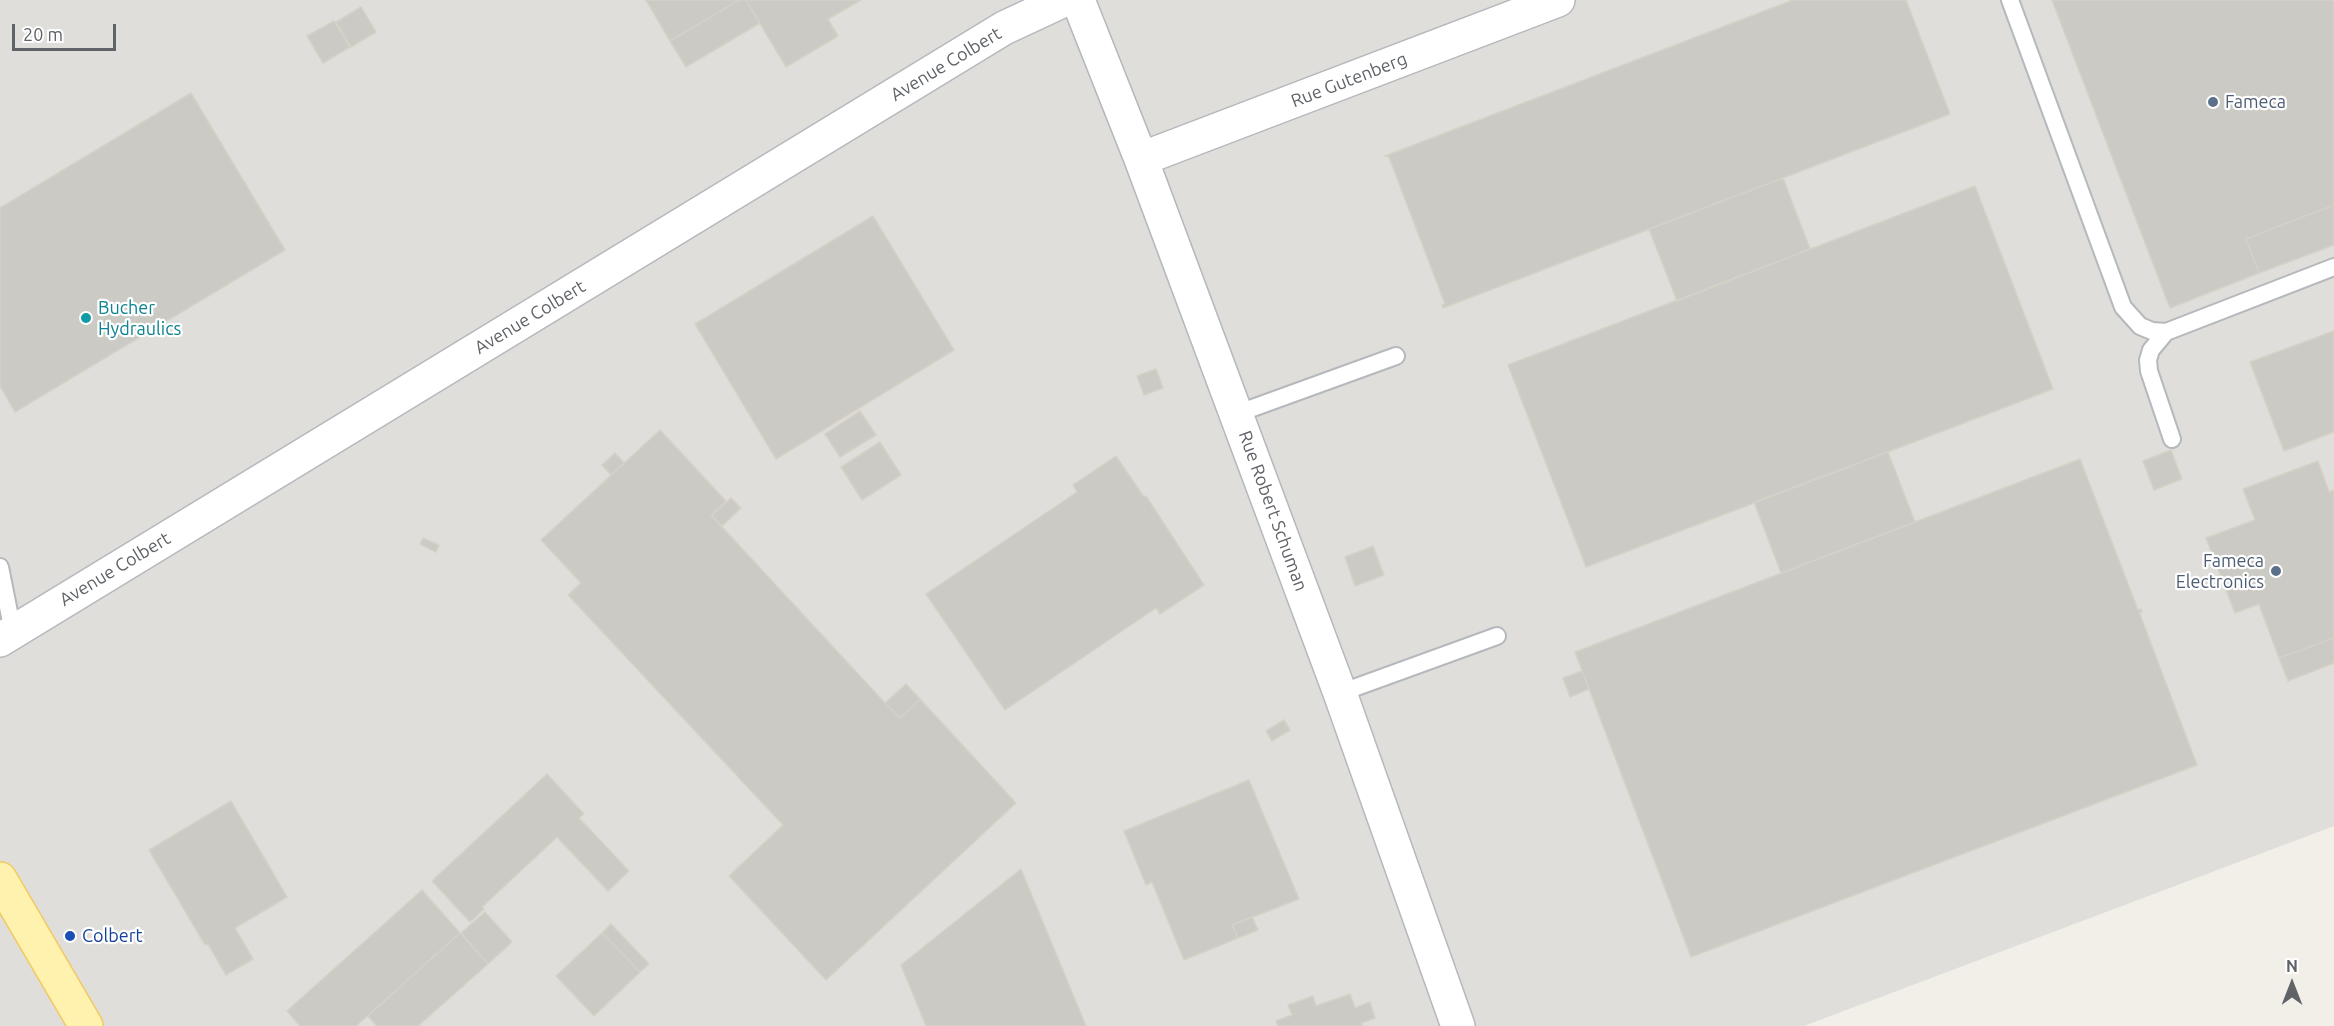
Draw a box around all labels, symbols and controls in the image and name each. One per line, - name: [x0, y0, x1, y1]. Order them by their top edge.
- scale bar: [15, 12, 118, 50]
- street label: Avenue Colbert: [887, 22, 1005, 106]
- text: 20 m: [23, 24, 63, 44]
- street label: Rue Gutenberg: [1288, 48, 1410, 112]
- place label: Fameca: [2225, 91, 2286, 113]
- marker: Fameca: [2206, 95, 2220, 109]
- street label: Avenue Colbert: [471, 275, 589, 359]
- place label: Bucher Hydraulics: [98, 297, 181, 340]
- marker: Bucher Hydraulics: [79, 311, 93, 325]
- street label: Rue Robert Schuman: [1234, 428, 1312, 594]
- street label: Avenue Colbert: [56, 527, 174, 611]
- place label: Fameca Electronics: [2176, 550, 2264, 592]
- marker: Fameca Electronics: [2269, 564, 2283, 578]
- place label: Colbert: [82, 925, 143, 947]
- marker: Colbert: [63, 929, 77, 943]
- north arrow: [2262, 954, 2322, 1014]
- text: N: [2286, 957, 2298, 975]

